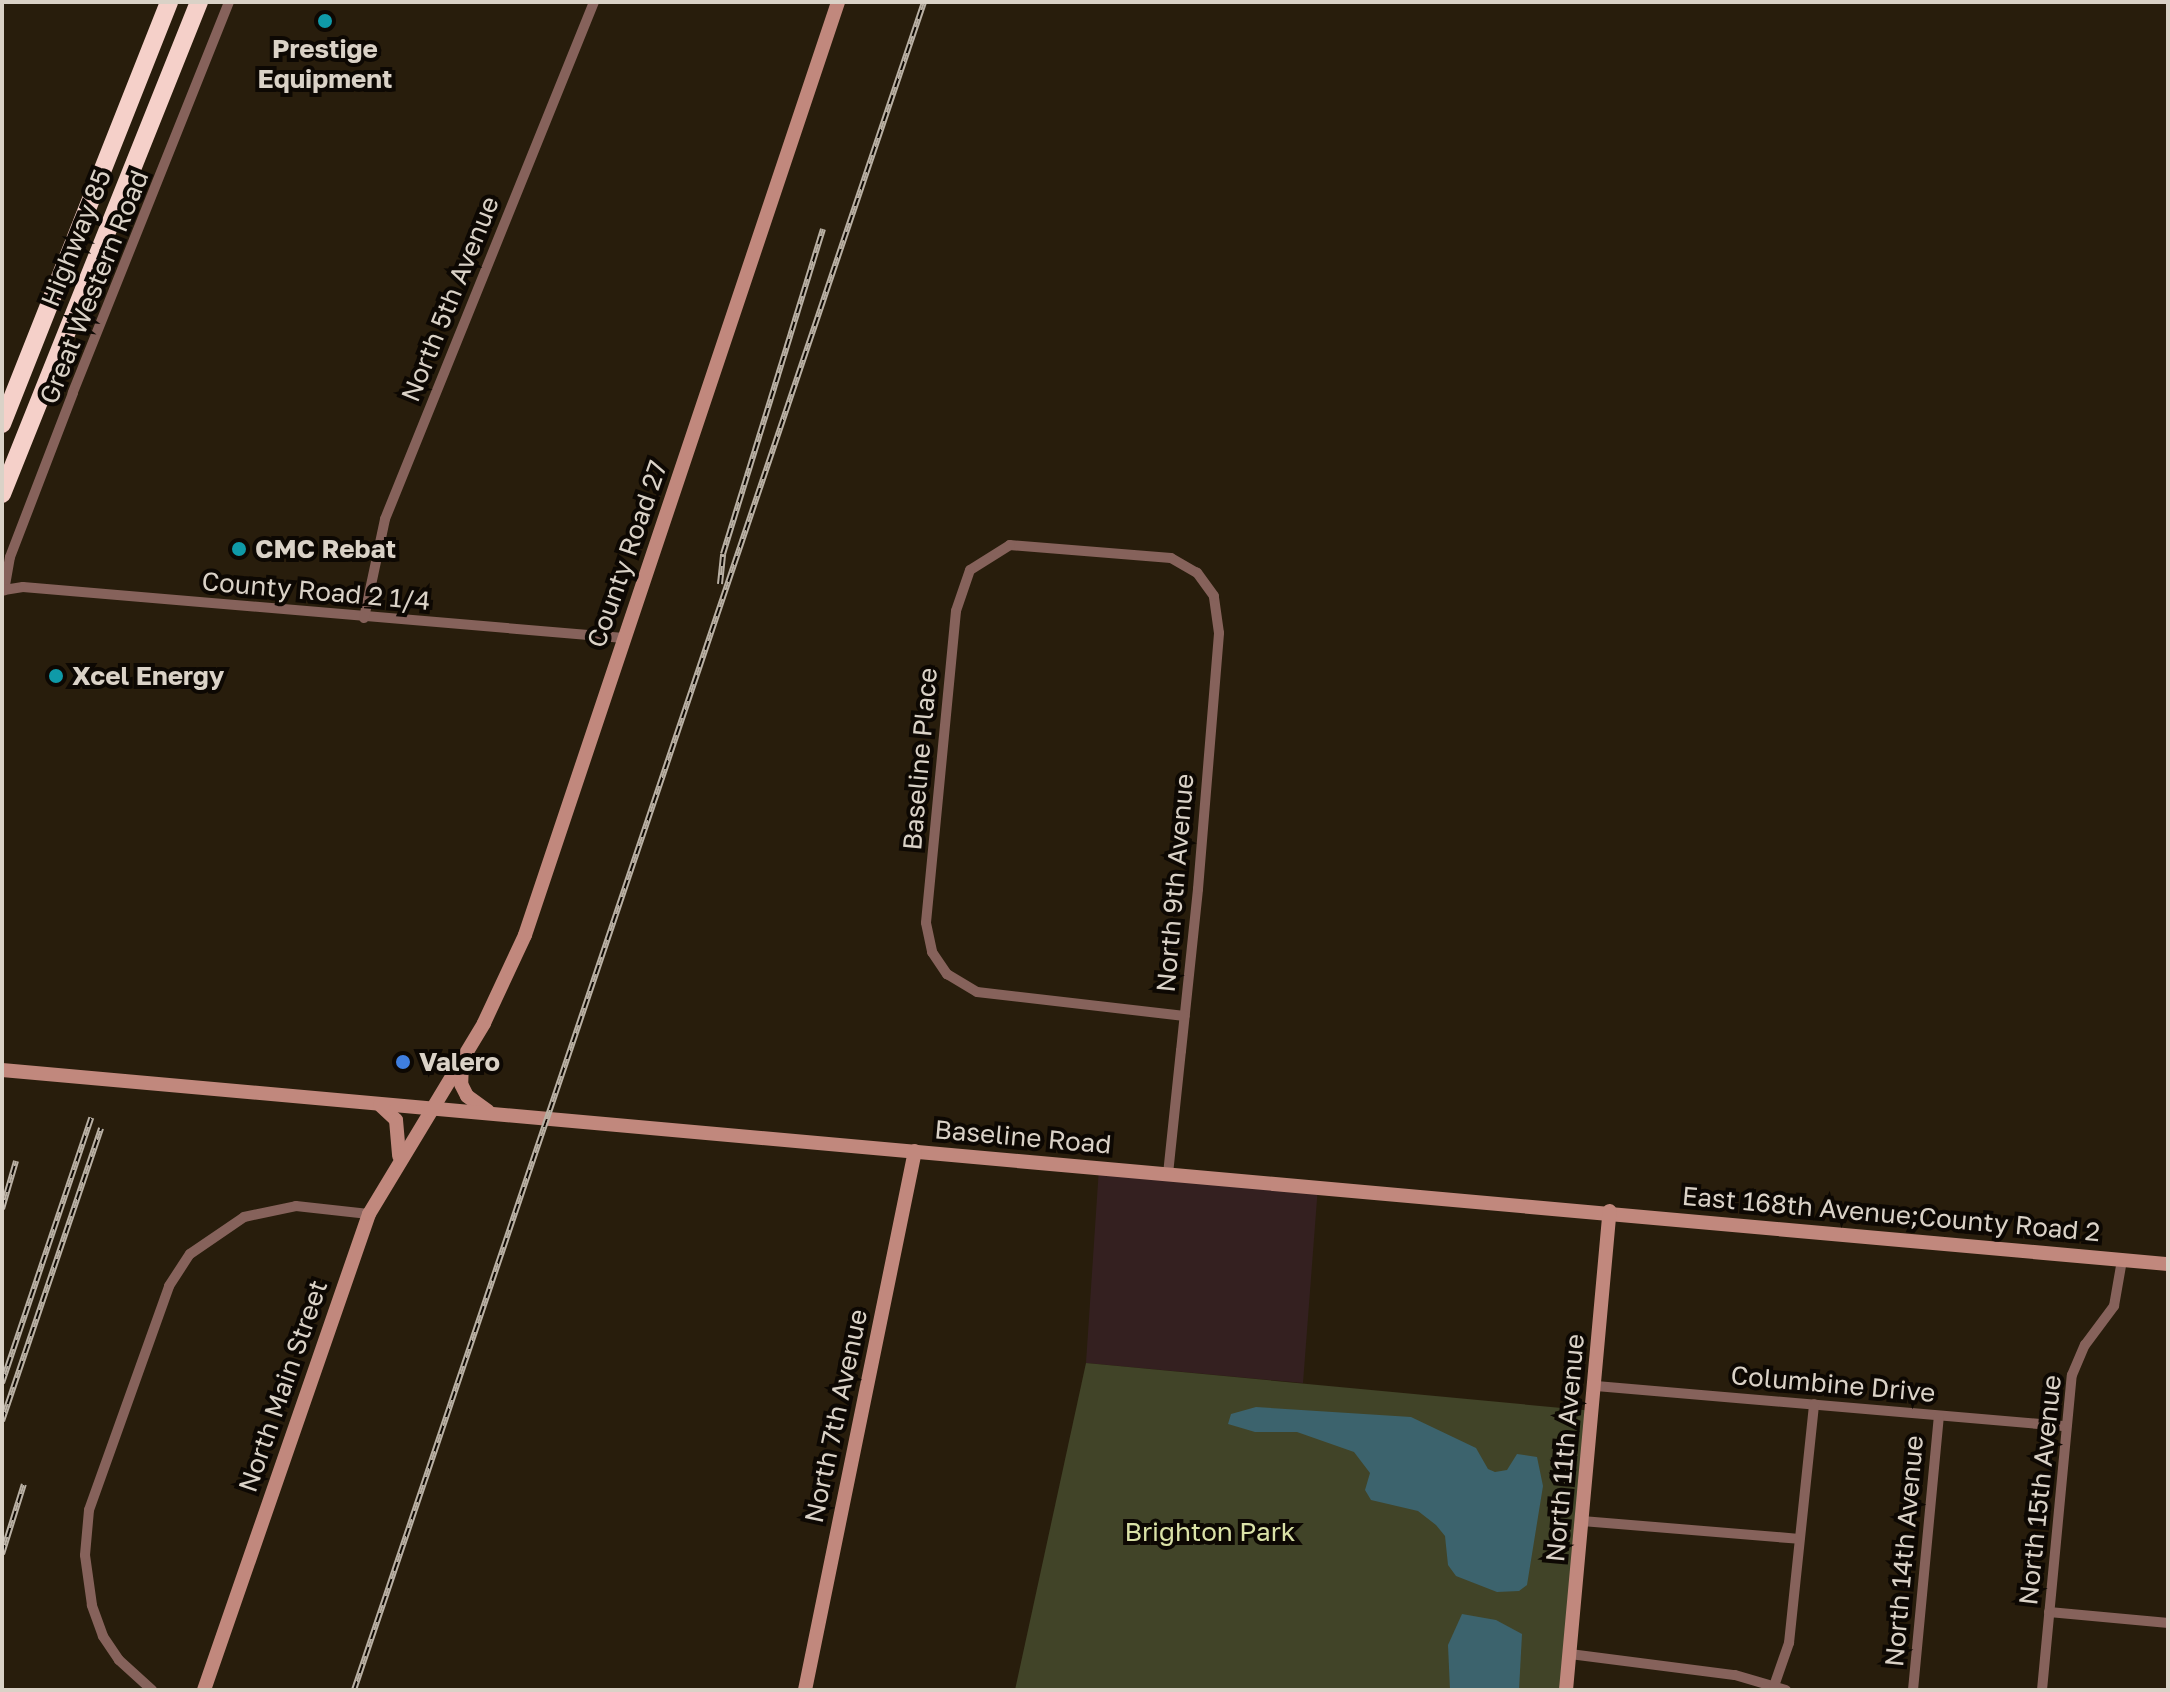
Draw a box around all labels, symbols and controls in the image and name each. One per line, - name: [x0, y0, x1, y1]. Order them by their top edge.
- marker: Prestige Equipment: [316, 12, 334, 30]
- place label: Prestige Equipment: [258, 33, 392, 94]
- street label: Highway 85: [34, 165, 118, 311]
- street label: Great Western Road: [33, 166, 155, 408]
- street label: North 5th Avenue: [395, 192, 505, 406]
- street label: County Road 27: [580, 456, 674, 652]
- place label: CMC Rebat: [255, 533, 396, 565]
- marker: CMC Rebat: [230, 540, 248, 558]
- street label: County Road 2 1/4: [200, 565, 432, 617]
- place label: Xcel Energy: [72, 660, 224, 692]
- street label: Baseline Place: [896, 666, 944, 852]
- marker: Xcel Energy: [47, 667, 65, 685]
- street label: North 9th Avenue: [1150, 772, 1200, 994]
- place label: Valero: [419, 1046, 500, 1078]
- marker: Valero: [394, 1053, 412, 1071]
- street label: Baseline Road: [933, 1114, 1113, 1160]
- street label: East 168th Avenue;County Road 2: [1681, 1180, 2101, 1248]
- street label: North Main Street: [232, 1276, 334, 1496]
- street label: North 7th Avenue: [798, 1306, 874, 1526]
- street label: North 11th Avenue: [1539, 1333, 1591, 1563]
- street label: Columbine Drive: [1729, 1360, 1937, 1408]
- street label: North 15th Avenue: [2012, 1373, 2068, 1607]
- street label: North 14th Avenue: [1878, 1434, 1930, 1668]
- park label: Brighton Park: [1124, 1516, 1296, 1548]

